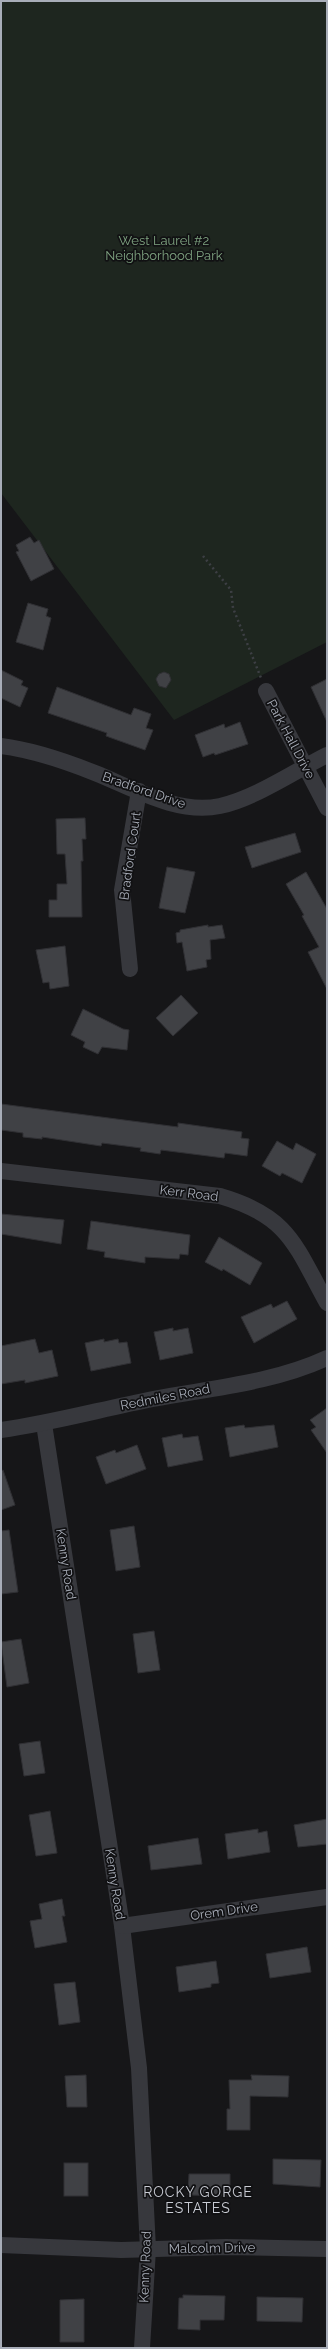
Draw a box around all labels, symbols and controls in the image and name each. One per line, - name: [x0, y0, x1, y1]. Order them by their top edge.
- park label: West Laurel #2 Neighborhood Park: [105, 233, 223, 263]
- street label: Park Hall Drive: [264, 697, 318, 781]
- street label: Bradford Drive: [100, 769, 188, 811]
- street label: Bradford Court: [116, 810, 144, 901]
- street label: Kerr Road: [159, 1182, 219, 1204]
- street label: Redmiles Road: [119, 1381, 211, 1413]
- street label: Kenny Road: [53, 1527, 79, 1601]
- street label: Kenny Road: [102, 1847, 128, 1921]
- street label: Orem Drive: [189, 1899, 259, 1923]
- district label: ROCKY GORGE ESTATES: [143, 2184, 253, 2216]
- street label: Kenny Road: [136, 2231, 154, 2303]
- street label: Malcolm Drive: [169, 2240, 256, 2256]

